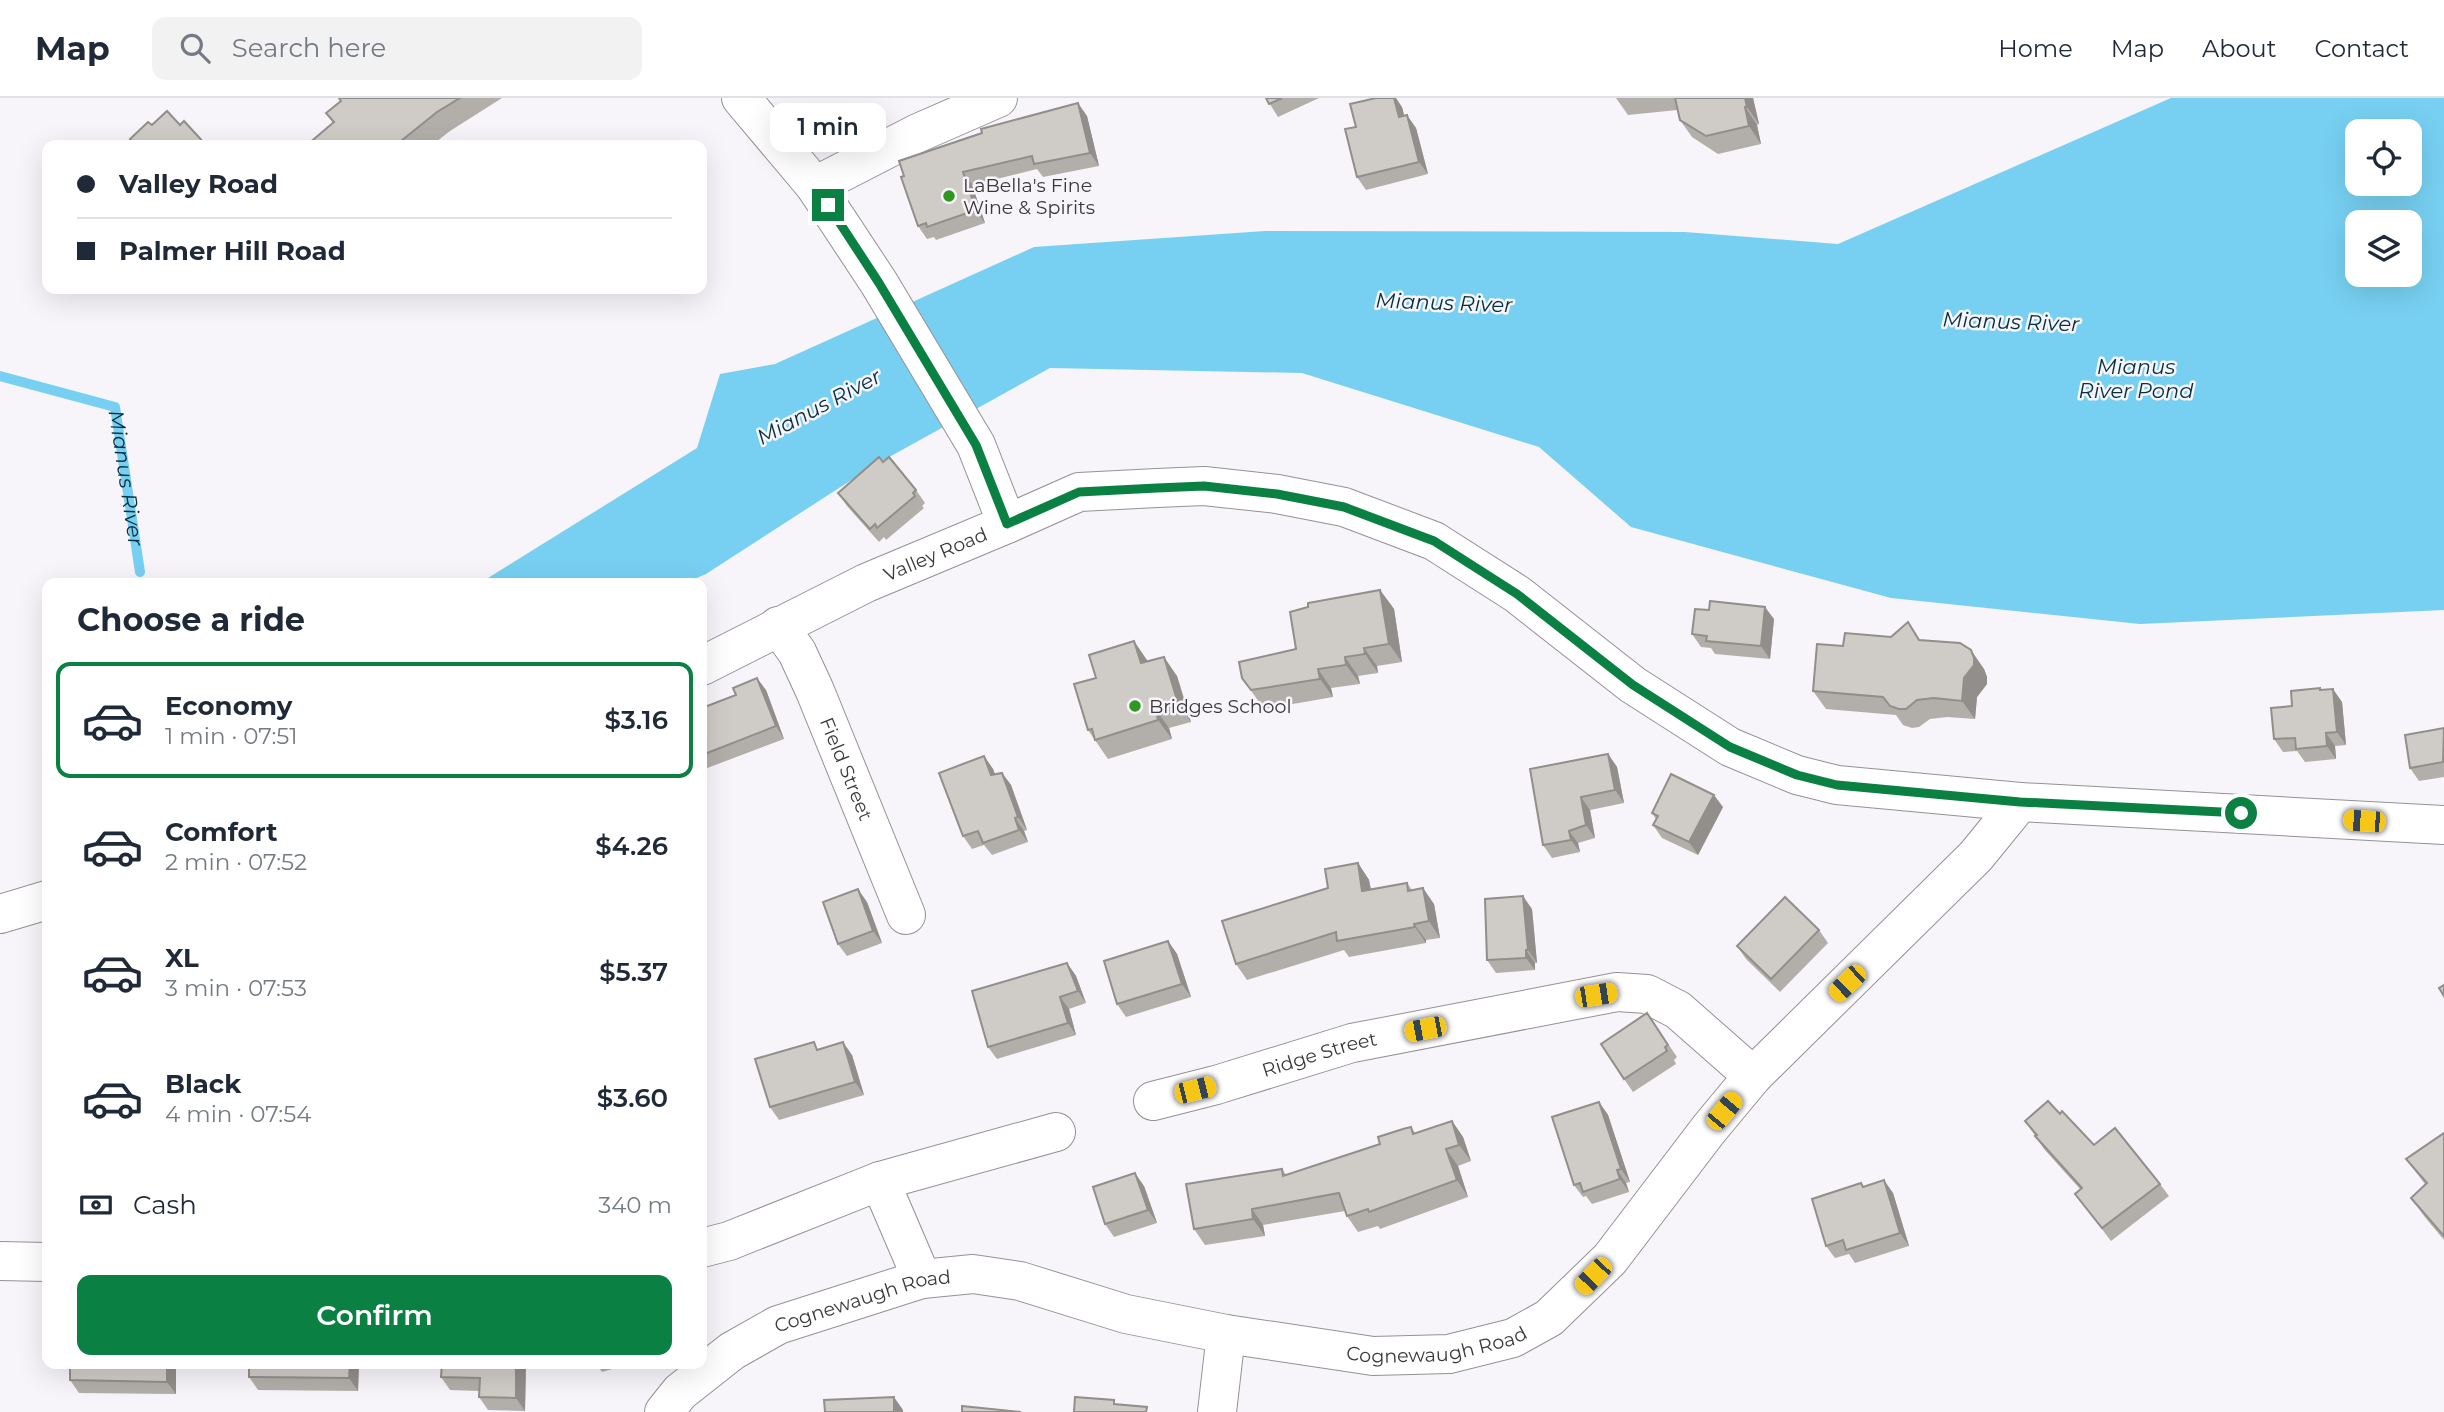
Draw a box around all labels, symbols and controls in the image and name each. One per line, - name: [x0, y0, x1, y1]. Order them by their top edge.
- search box: [152, 17, 642, 80]
- text: Map: [35, 28, 110, 68]
- icon: search: [176, 29, 214, 67]
- text: Search here: [232, 32, 386, 64]
- text: Home: [1998, 34, 2073, 63]
- text: Map: [2111, 34, 2164, 63]
- text: About: [2202, 34, 2276, 63]
- text: Contact: [2314, 34, 2409, 63]
- callout: 1 min: [770, 104, 886, 153]
- text: 1 min: [797, 113, 859, 141]
- map controls: [2345, 119, 2422, 287]
- button: locate: [2345, 119, 2422, 196]
- text: Valley Road: [119, 168, 278, 200]
- place label: LaBella's Fine Wine & Spirits: [963, 174, 1095, 219]
- marker: LaBella's Fine Wine & Spirits: [941, 188, 957, 204]
- route end: [812, 189, 844, 221]
- button: layers: [2345, 210, 2422, 287]
- text: Palmer Hill Road: [119, 235, 346, 267]
- water label: Mianus River: [1375, 288, 1513, 317]
- water label: Mianus River: [1942, 307, 2080, 336]
- water label: Mianus River Pond: [2079, 354, 2194, 403]
- water label: Mianus River: [752, 363, 886, 450]
- water label: Mianus River: [104, 408, 149, 548]
- street label: Valley Road: [880, 523, 991, 586]
- text: Choose a ride: [77, 600, 305, 639]
- icon: car: [81, 689, 144, 752]
- text: Economy: [165, 690, 292, 722]
- place label: Bridges School: [1149, 695, 1292, 718]
- marker: Bridges School: [1127, 698, 1143, 714]
- text: $3.16: [604, 704, 668, 736]
- street label: Field Street: [815, 714, 877, 824]
- text: 1 min · 07:51: [165, 722, 298, 750]
- route start: [2225, 797, 2257, 829]
- car: [2343, 809, 2386, 833]
- icon: car: [81, 815, 144, 878]
- text: Comfort: [165, 816, 277, 848]
- text: $4.26: [595, 830, 668, 862]
- text: 2 min · 07:52: [165, 848, 307, 876]
- icon: car: [81, 941, 144, 1004]
- text: XL: [165, 942, 199, 974]
- text: $5.37: [599, 956, 668, 988]
- car: [1825, 961, 1870, 1005]
- text: 3 min · 07:53: [165, 974, 307, 1002]
- car: [1574, 981, 1619, 1009]
- car: [1403, 1015, 1448, 1043]
- street label: Ridge Street: [1259, 1027, 1379, 1082]
- icon: car: [81, 1067, 144, 1130]
- text: Black: [165, 1068, 241, 1100]
- car: [1173, 1075, 1218, 1105]
- text: $3.60: [597, 1082, 668, 1114]
- car: [1703, 1088, 1746, 1134]
- text: 4 min · 07:54: [165, 1100, 311, 1128]
- icon: cash: [77, 1186, 115, 1224]
- text: Cash: [133, 1189, 197, 1221]
- text: 340 m: [598, 1191, 672, 1219]
- car: [1571, 1254, 1616, 1298]
- street label: Cognewaugh Road: [772, 1265, 952, 1337]
- button: Confirm: [77, 1275, 672, 1355]
- street label: Cognewaugh Road: [1345, 1321, 1531, 1368]

